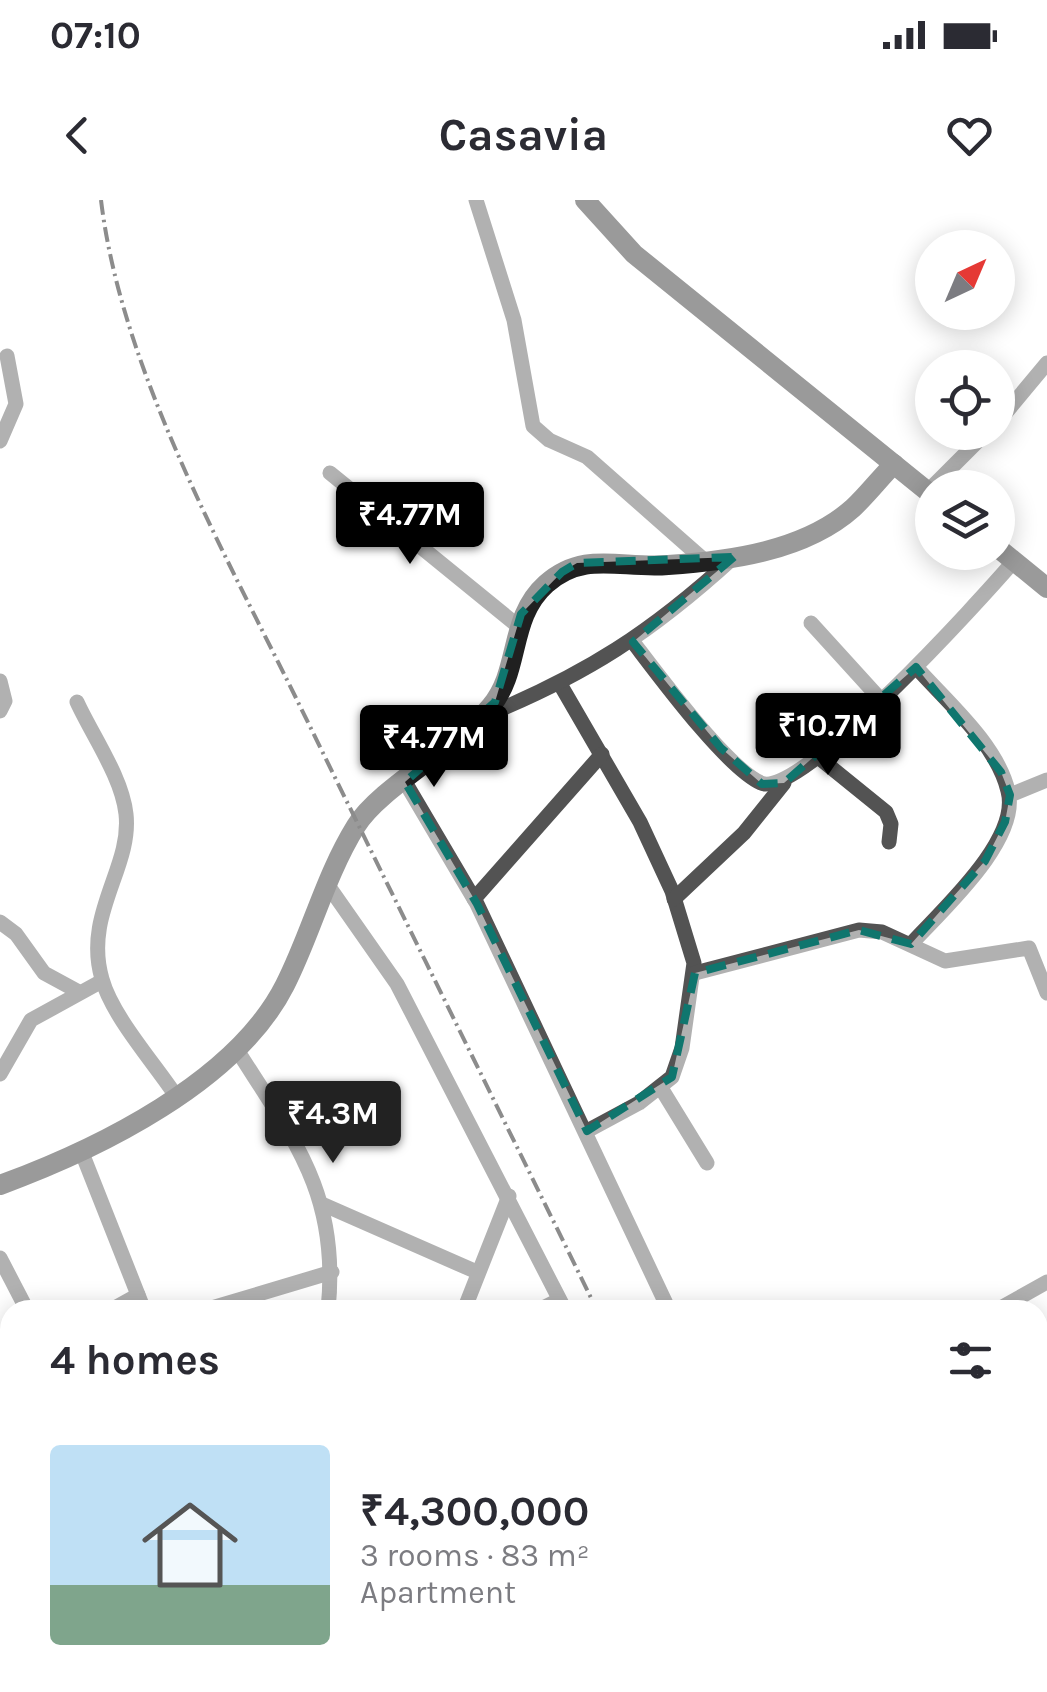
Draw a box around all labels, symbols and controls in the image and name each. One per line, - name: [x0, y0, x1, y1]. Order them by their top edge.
- text: 07:10: [50, 13, 141, 58]
- icon: back: [50, 108, 105, 163]
- icon: heart: [942, 108, 997, 163]
- text: Casavia: [439, 109, 608, 161]
- north arrow: [915, 230, 1015, 330]
- map controls: [915, 230, 1015, 570]
- button: locate: [915, 350, 1015, 450]
- button: layers: [915, 470, 1015, 570]
- pin: ₹4.77M: [329, 482, 491, 567]
- text: ₹4.77M: [358, 496, 462, 533]
- pin: ₹10.7M: [747, 693, 909, 778]
- pin: ₹4.77M: [353, 705, 515, 790]
- text: ₹10.7M: [778, 707, 878, 744]
- text: ₹4.77M: [382, 719, 486, 756]
- pin: ₹4.3M: [263, 1081, 403, 1166]
- text: ₹4.3M: [287, 1095, 379, 1132]
- icon: filters: [943, 1333, 998, 1388]
- text: 4 homes: [50, 1335, 220, 1385]
- icon: home: [130, 1485, 250, 1605]
- text: ₹4,300,000: [360, 1486, 589, 1536]
- text: 3 rooms · 83 m²: [360, 1537, 590, 1574]
- text: Apartment: [360, 1574, 516, 1611]

